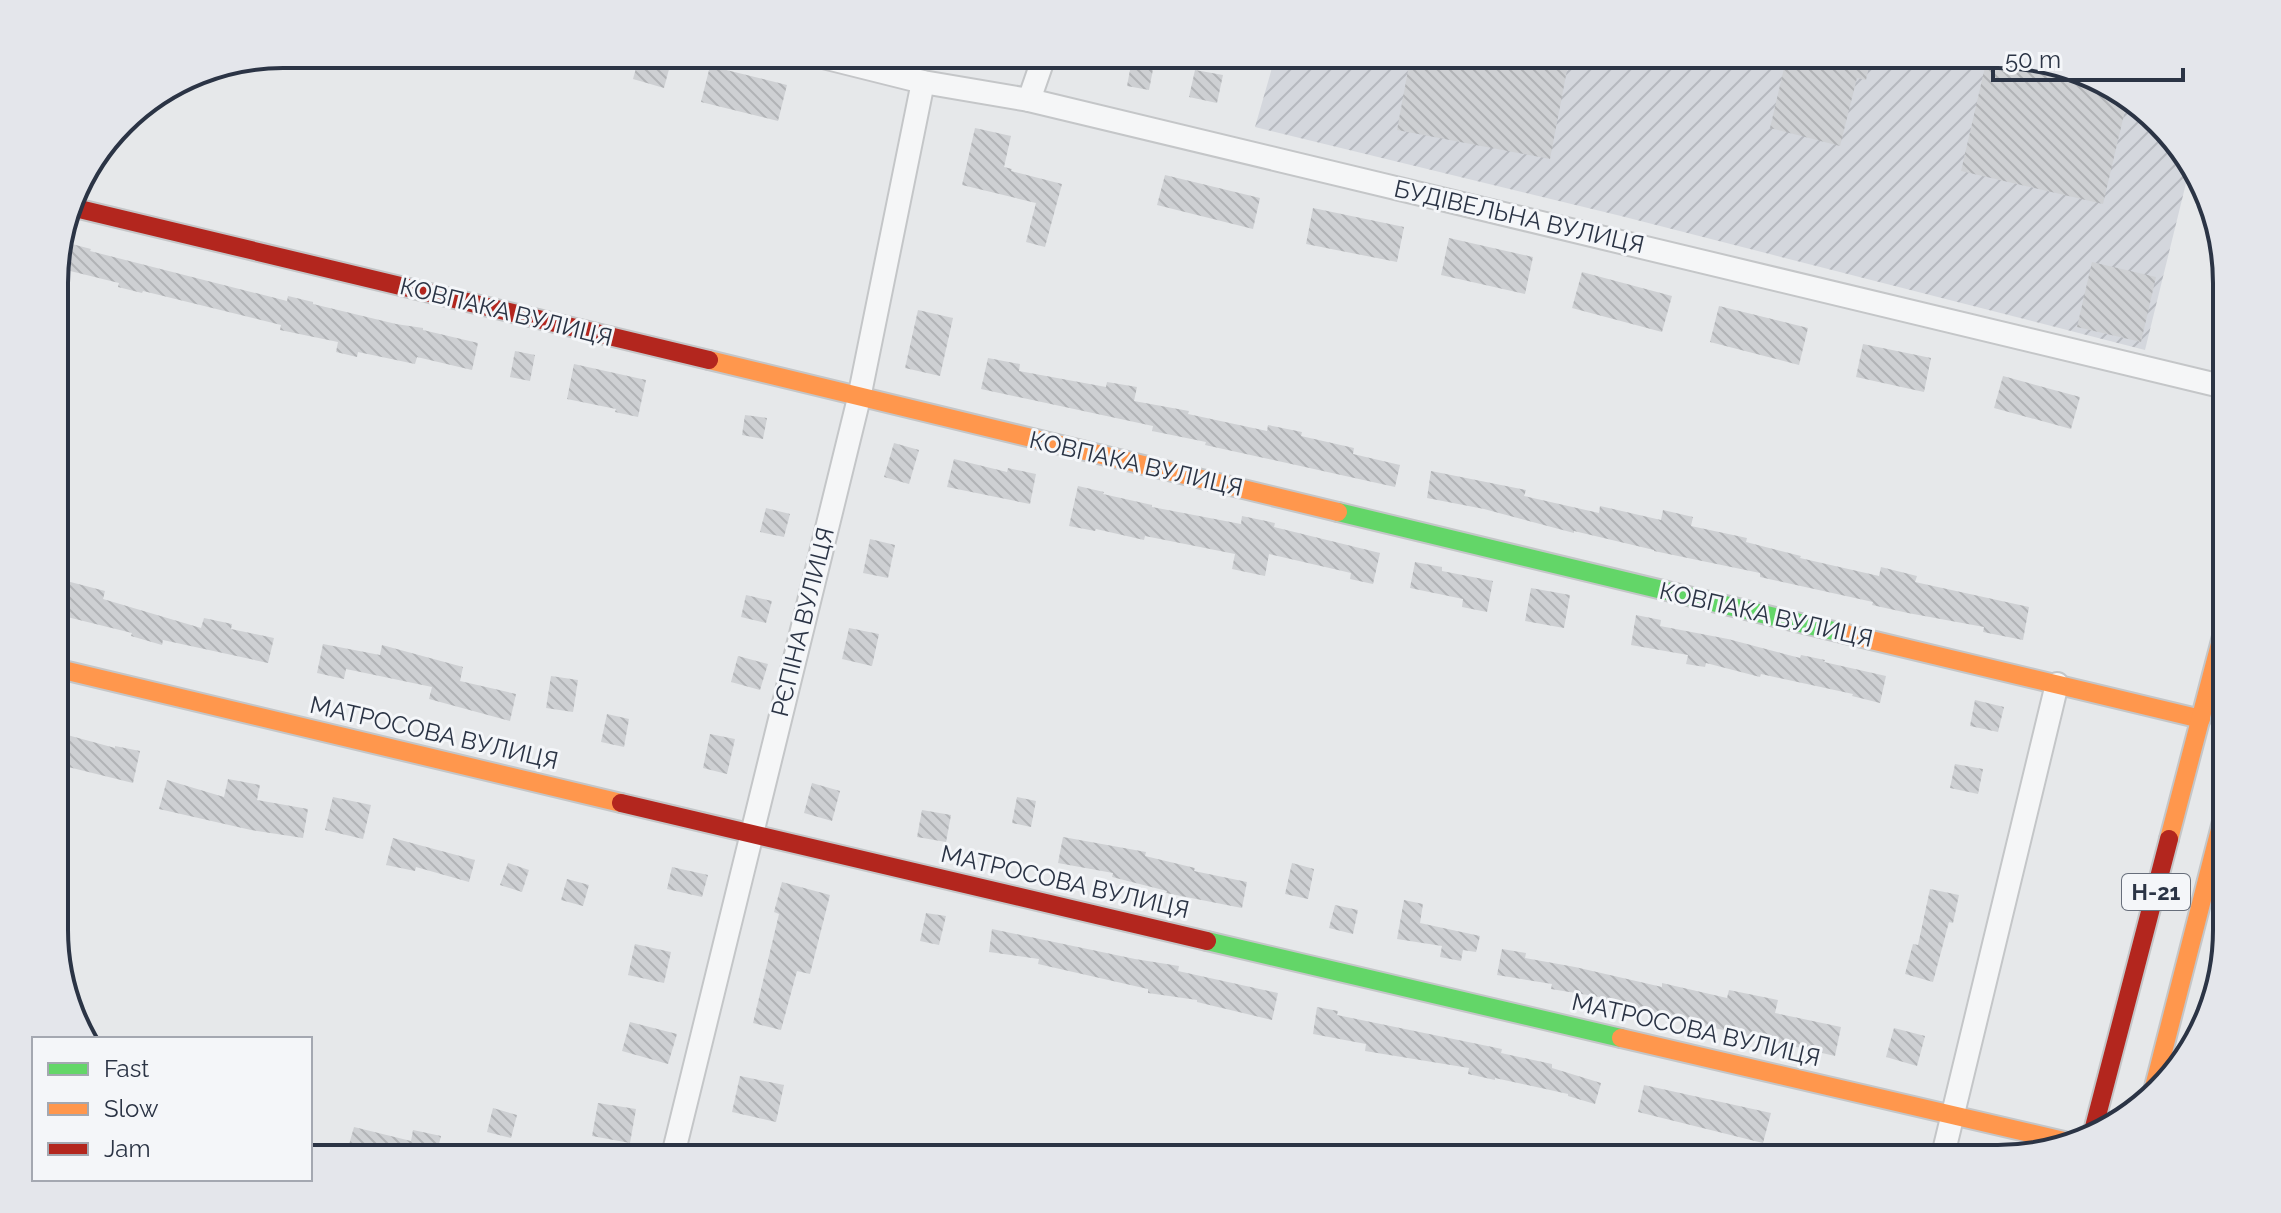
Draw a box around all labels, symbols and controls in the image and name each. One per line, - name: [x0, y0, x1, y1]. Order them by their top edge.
- scale bar: [1993, 32, 2183, 82]
- text: 50 m: [2005, 45, 2061, 74]
- street label: БУДІВЕЛЬНА ВУЛИЦЯ: [1391, 174, 1647, 259]
- street label: КОВПАКА ВУЛИЦЯ: [397, 271, 615, 352]
- street label: КОВПАКА ВУЛИЦЯ: [1027, 425, 1245, 502]
- street label: РЄПІНА ВУЛИЦЯ: [765, 524, 840, 719]
- street label: КОВПАКА ВУЛИЦЯ: [1657, 576, 1875, 653]
- street label: МАТРОСОВА ВУЛИЦЯ: [307, 690, 561, 775]
- street label: МАТРОСОВА ВУЛИЦЯ: [938, 839, 1192, 924]
- road number: Н-21: [2122, 874, 2190, 910]
- street label: МАТРОСОВА ВУЛИЦЯ: [1569, 987, 1823, 1072]
- legend: [32, 1037, 312, 1181]
- text: Fast: [104, 1054, 149, 1083]
- text: Slow: [104, 1094, 159, 1123]
- text: Jam: [104, 1134, 150, 1163]

